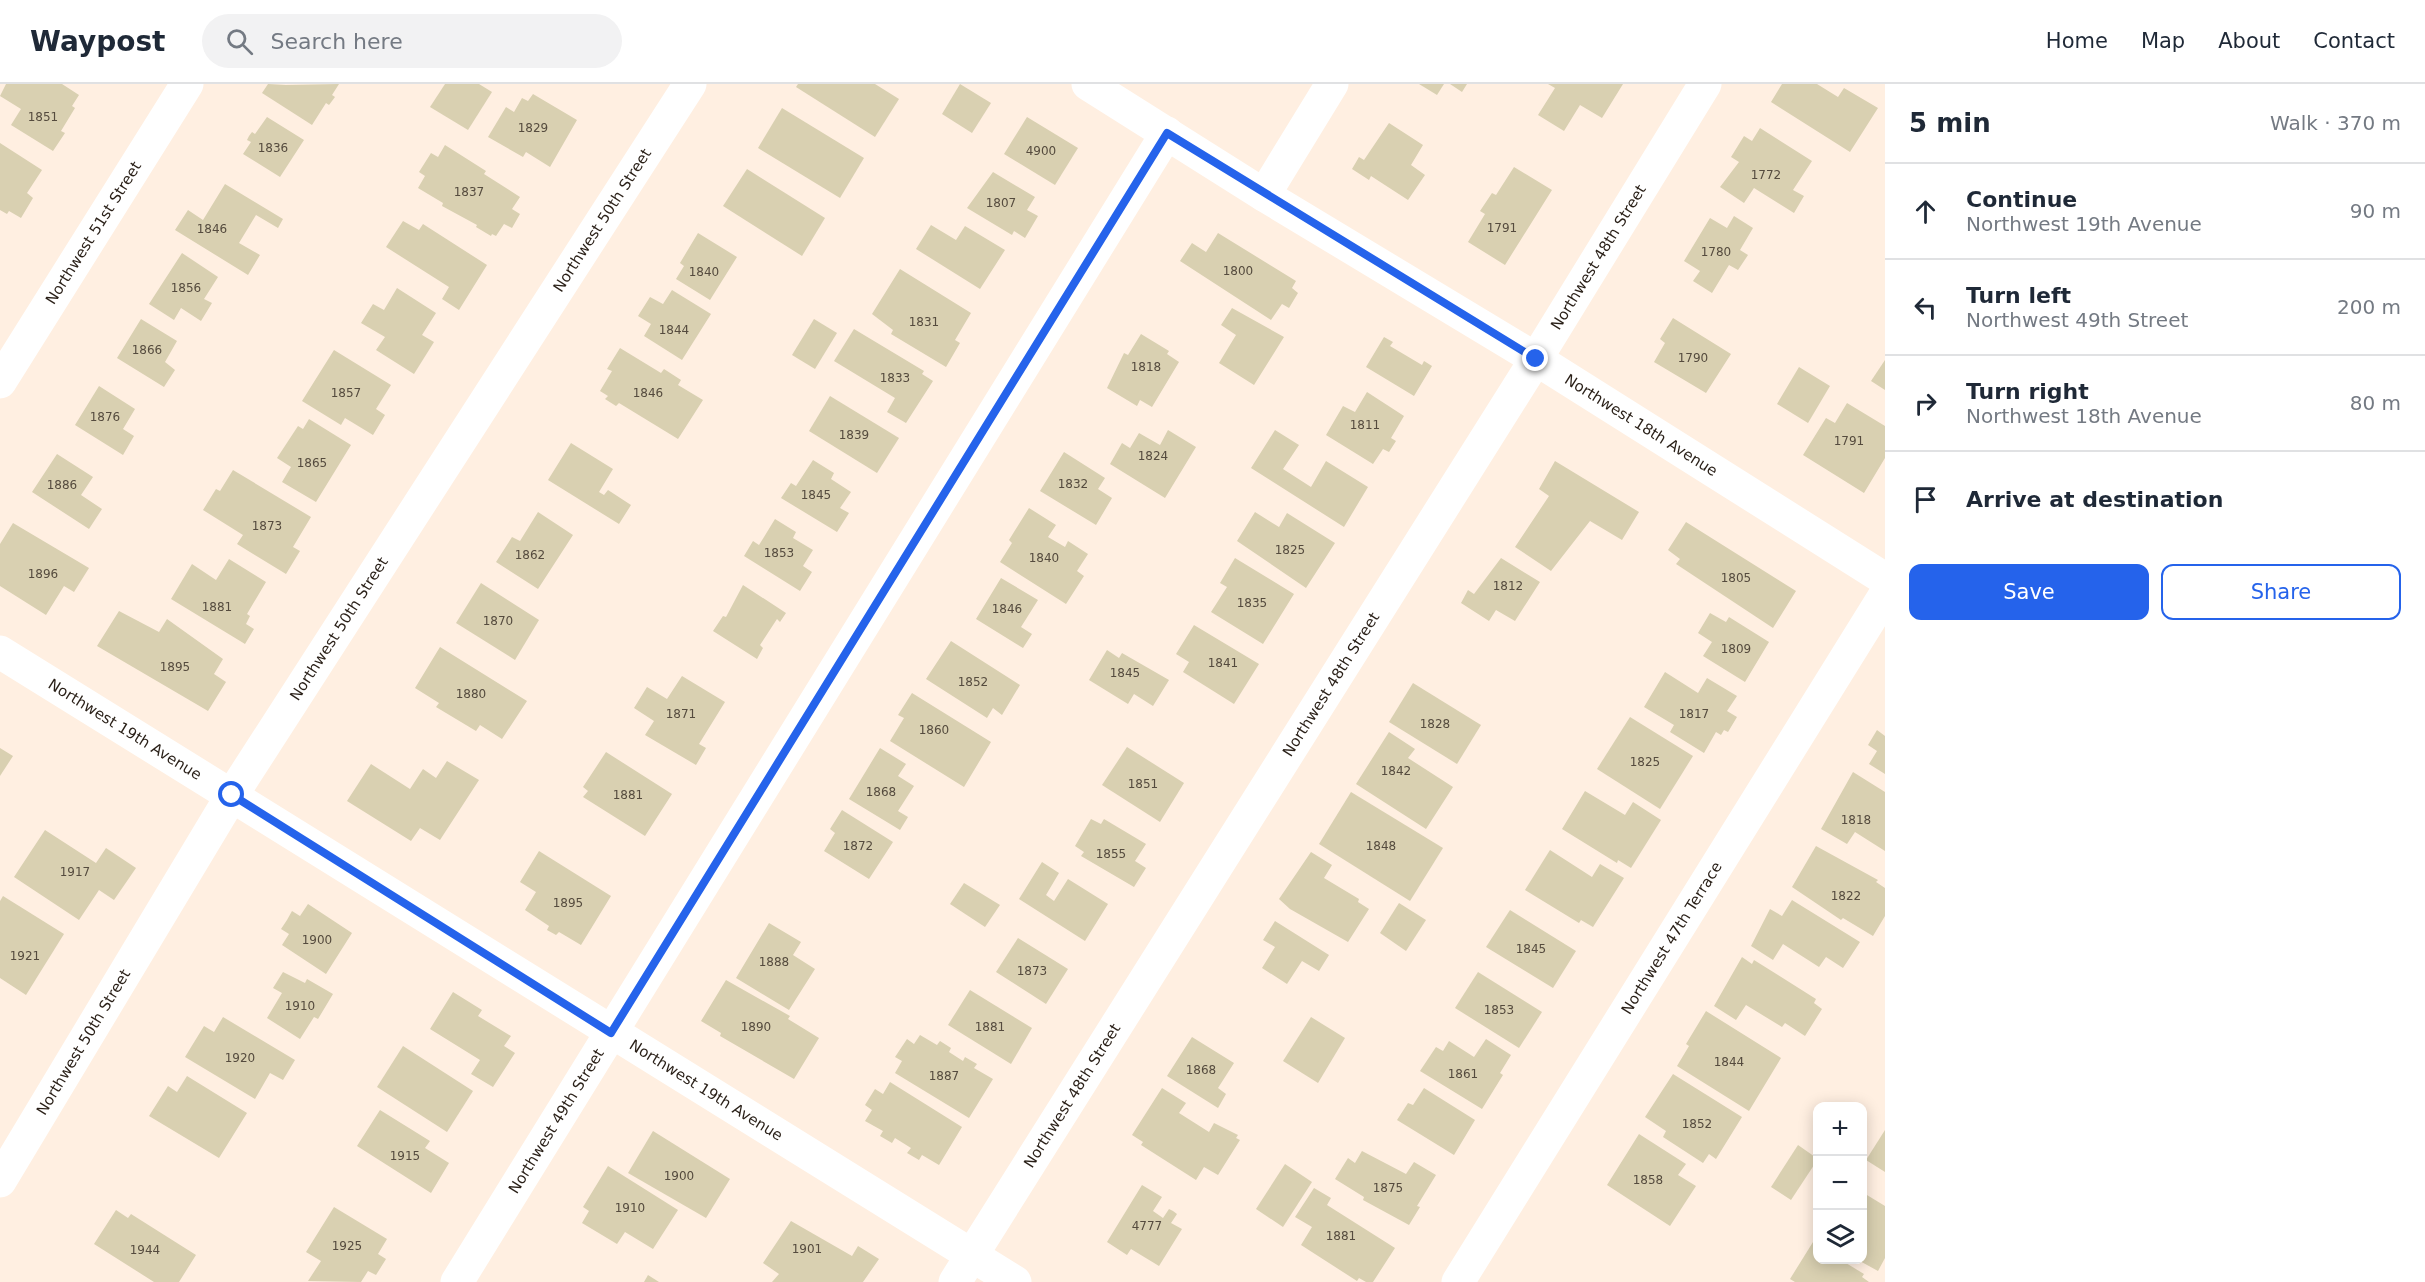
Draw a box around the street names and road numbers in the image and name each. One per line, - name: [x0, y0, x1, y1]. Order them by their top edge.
- street label: Northwest 50th Street: [549, 145, 655, 295]
- street label: Northwest 51st Street: [42, 158, 145, 308]
- street label: Northwest 48th Street: [1547, 181, 1650, 333]
- street label: Northwest 18th Avenue: [1561, 370, 1721, 480]
- street label: Northwest 50th Street: [286, 554, 392, 704]
- street label: Northwest 48th Street: [1279, 609, 1383, 760]
- street label: Northwest 19th Avenue: [45, 675, 205, 784]
- street label: Northwest 47th Terrace: [1618, 859, 1726, 1017]
- street label: Northwest 50th Street: [33, 966, 134, 1118]
- street label: Northwest 48th Street: [1020, 1020, 1124, 1171]
- street label: Northwest 19th Avenue: [626, 1036, 786, 1145]
- street label: Northwest 49th Street: [505, 1045, 608, 1197]

